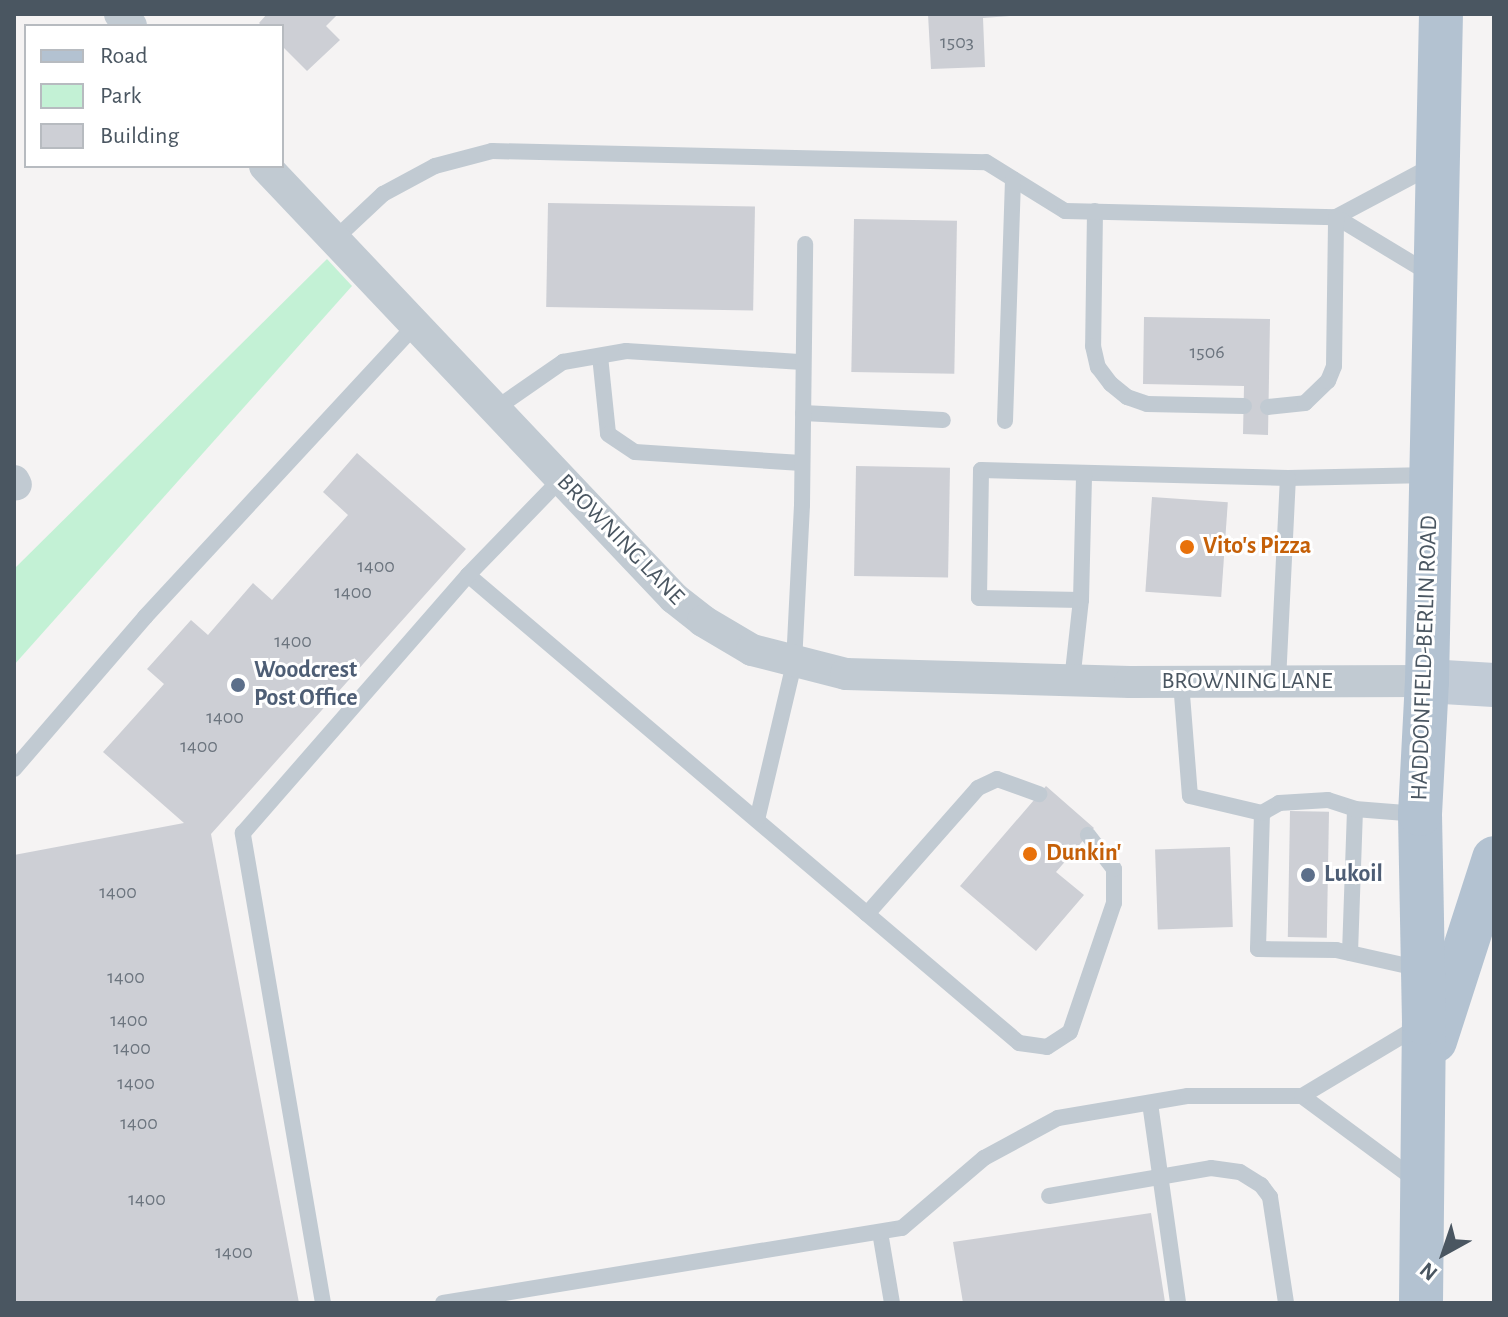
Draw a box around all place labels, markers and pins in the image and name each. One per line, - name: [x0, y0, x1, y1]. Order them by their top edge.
- place label: Vito's Pizza: [1203, 533, 1311, 561]
- marker: Vito's Pizza: [1178, 538, 1196, 556]
- place label: Woodcrest Post Office: [254, 657, 357, 713]
- marker: Woodcrest Post Office: [229, 676, 247, 694]
- place label: Dunkin': [1046, 840, 1121, 868]
- marker: Dunkin': [1021, 845, 1039, 863]
- place label: Lukoil: [1324, 861, 1383, 889]
- marker: Lukoil: [1299, 866, 1317, 884]

